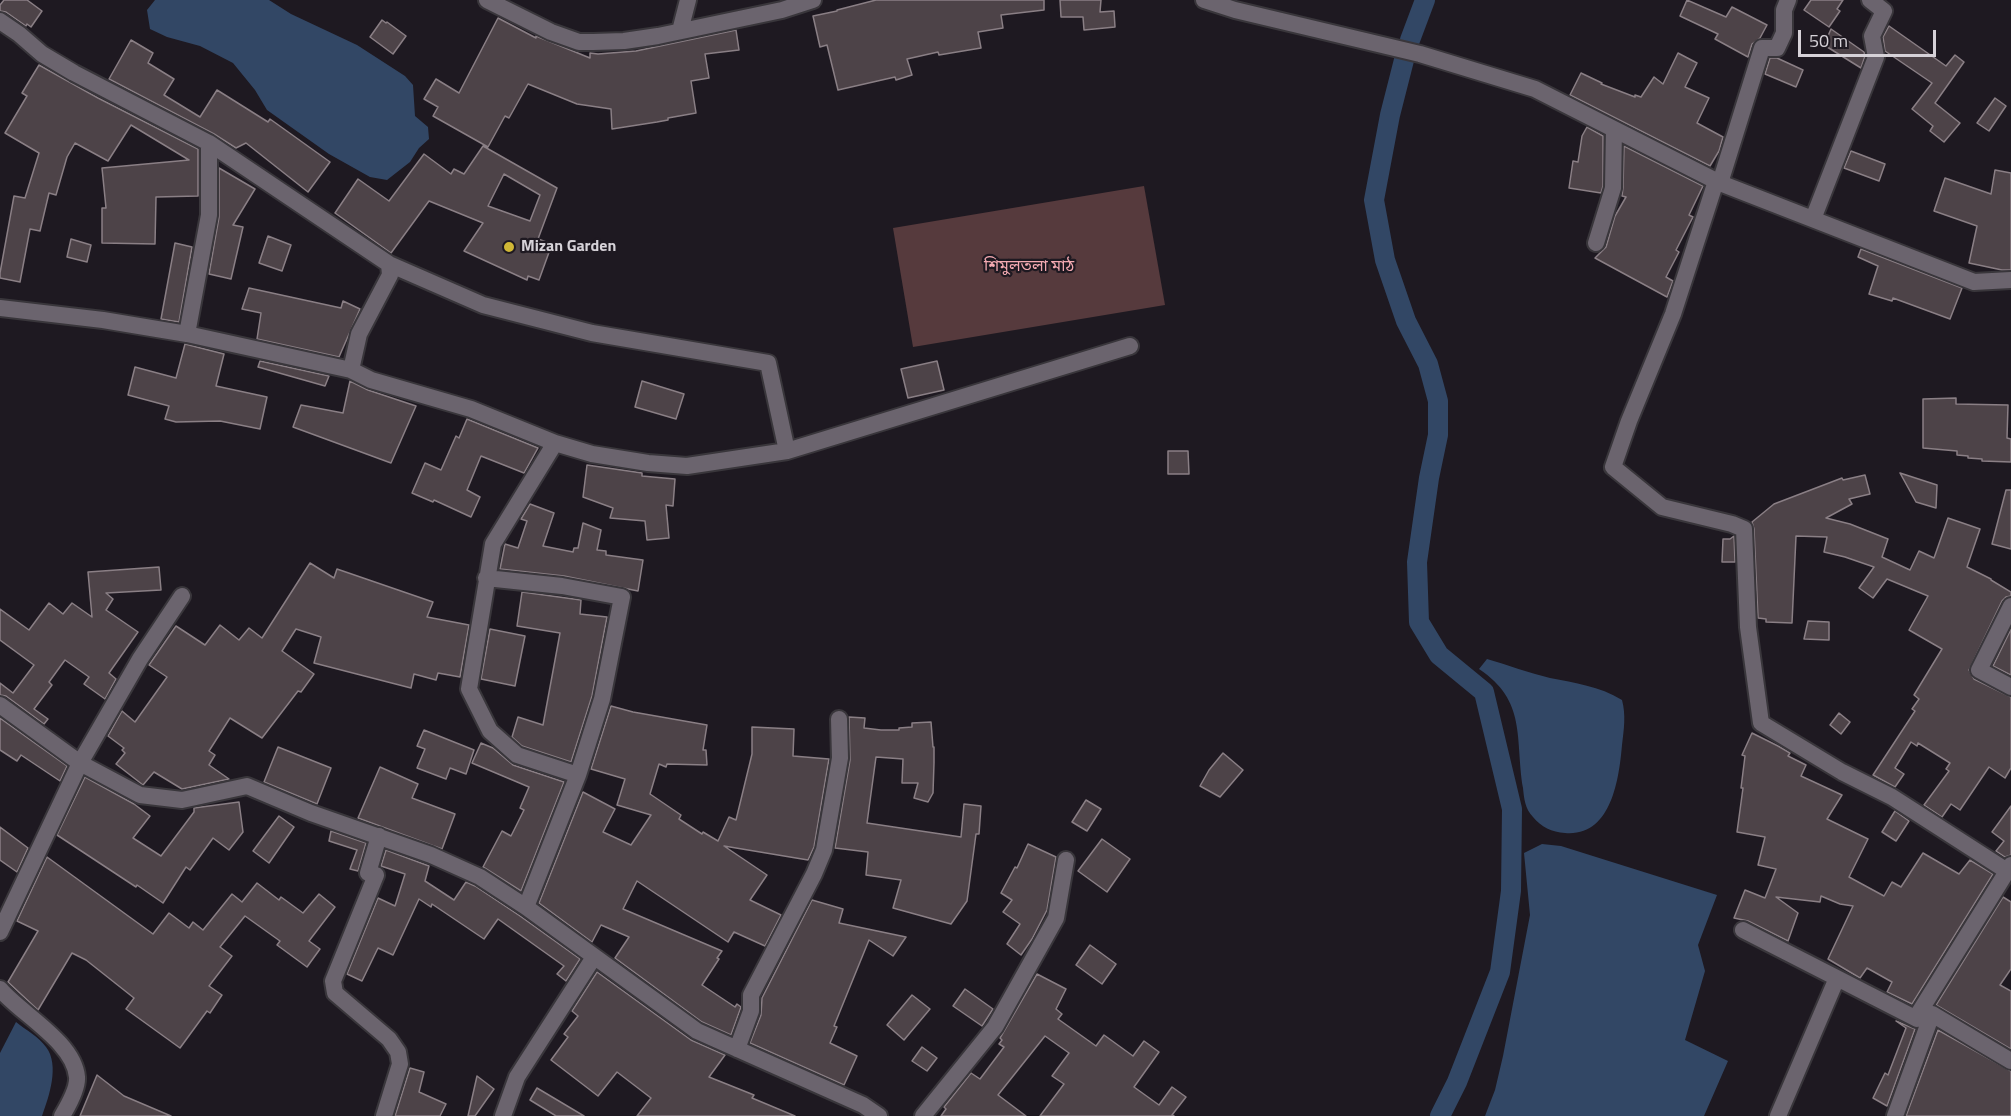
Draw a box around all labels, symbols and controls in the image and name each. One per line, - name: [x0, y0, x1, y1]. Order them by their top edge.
- scale bar: [1801, 18, 1939, 56]
- text: 50 m: [1809, 27, 1848, 54]
- place label: Mizan Garden: [521, 237, 616, 257]
- marker: Mizan Garden: [502, 240, 516, 254]
- park label: শিমুলতলা মাঠ: [984, 257, 1074, 277]

